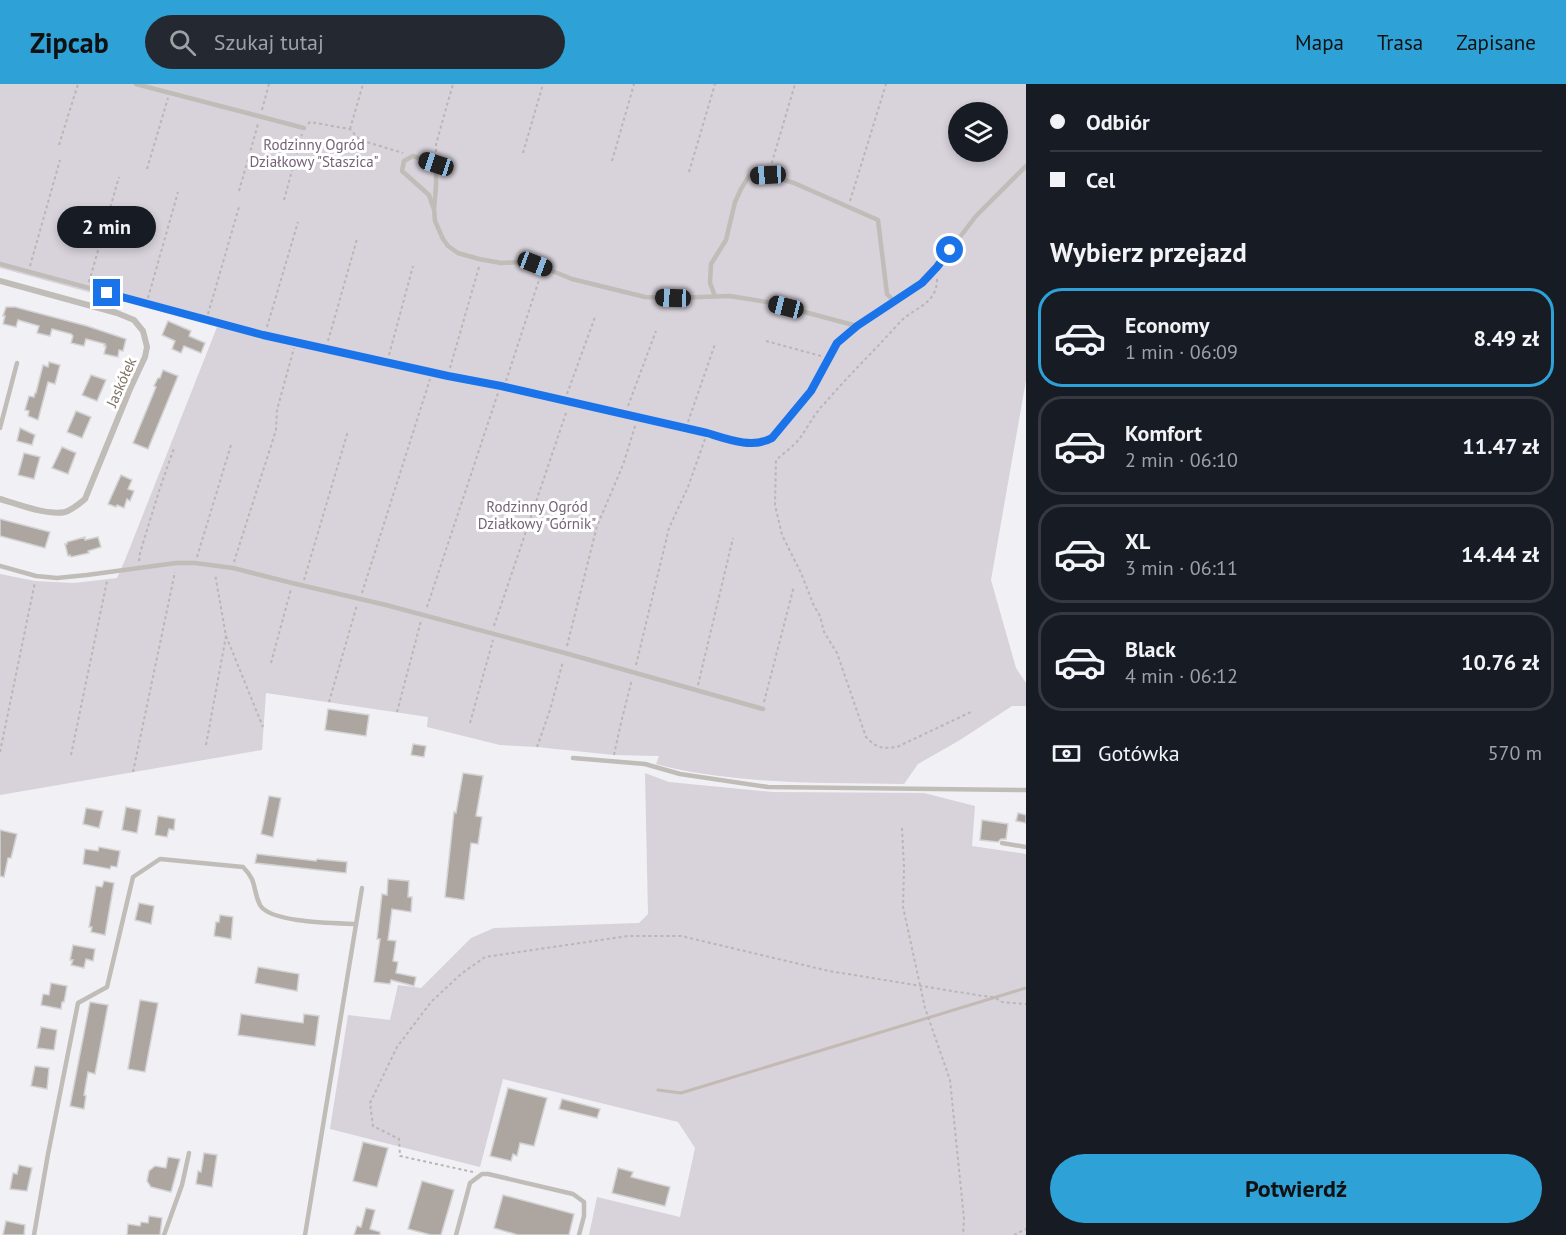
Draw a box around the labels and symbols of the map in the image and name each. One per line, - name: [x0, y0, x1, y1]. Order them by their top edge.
- park label: Rodzinny Ogród Działkowy "Staszica": [249, 135, 379, 171]
- car: [416, 150, 456, 178]
- car: [750, 165, 786, 185]
- callout: 2 min: [57, 206, 156, 248]
- route start: [936, 236, 963, 263]
- car: [515, 249, 555, 279]
- route end: [93, 279, 120, 306]
- car: [655, 288, 691, 308]
- car: [766, 294, 806, 320]
- street label: Jaskółek: [101, 353, 141, 411]
- park label: Rodzinny Ogród Działkowy "Górnik": [478, 497, 596, 533]

